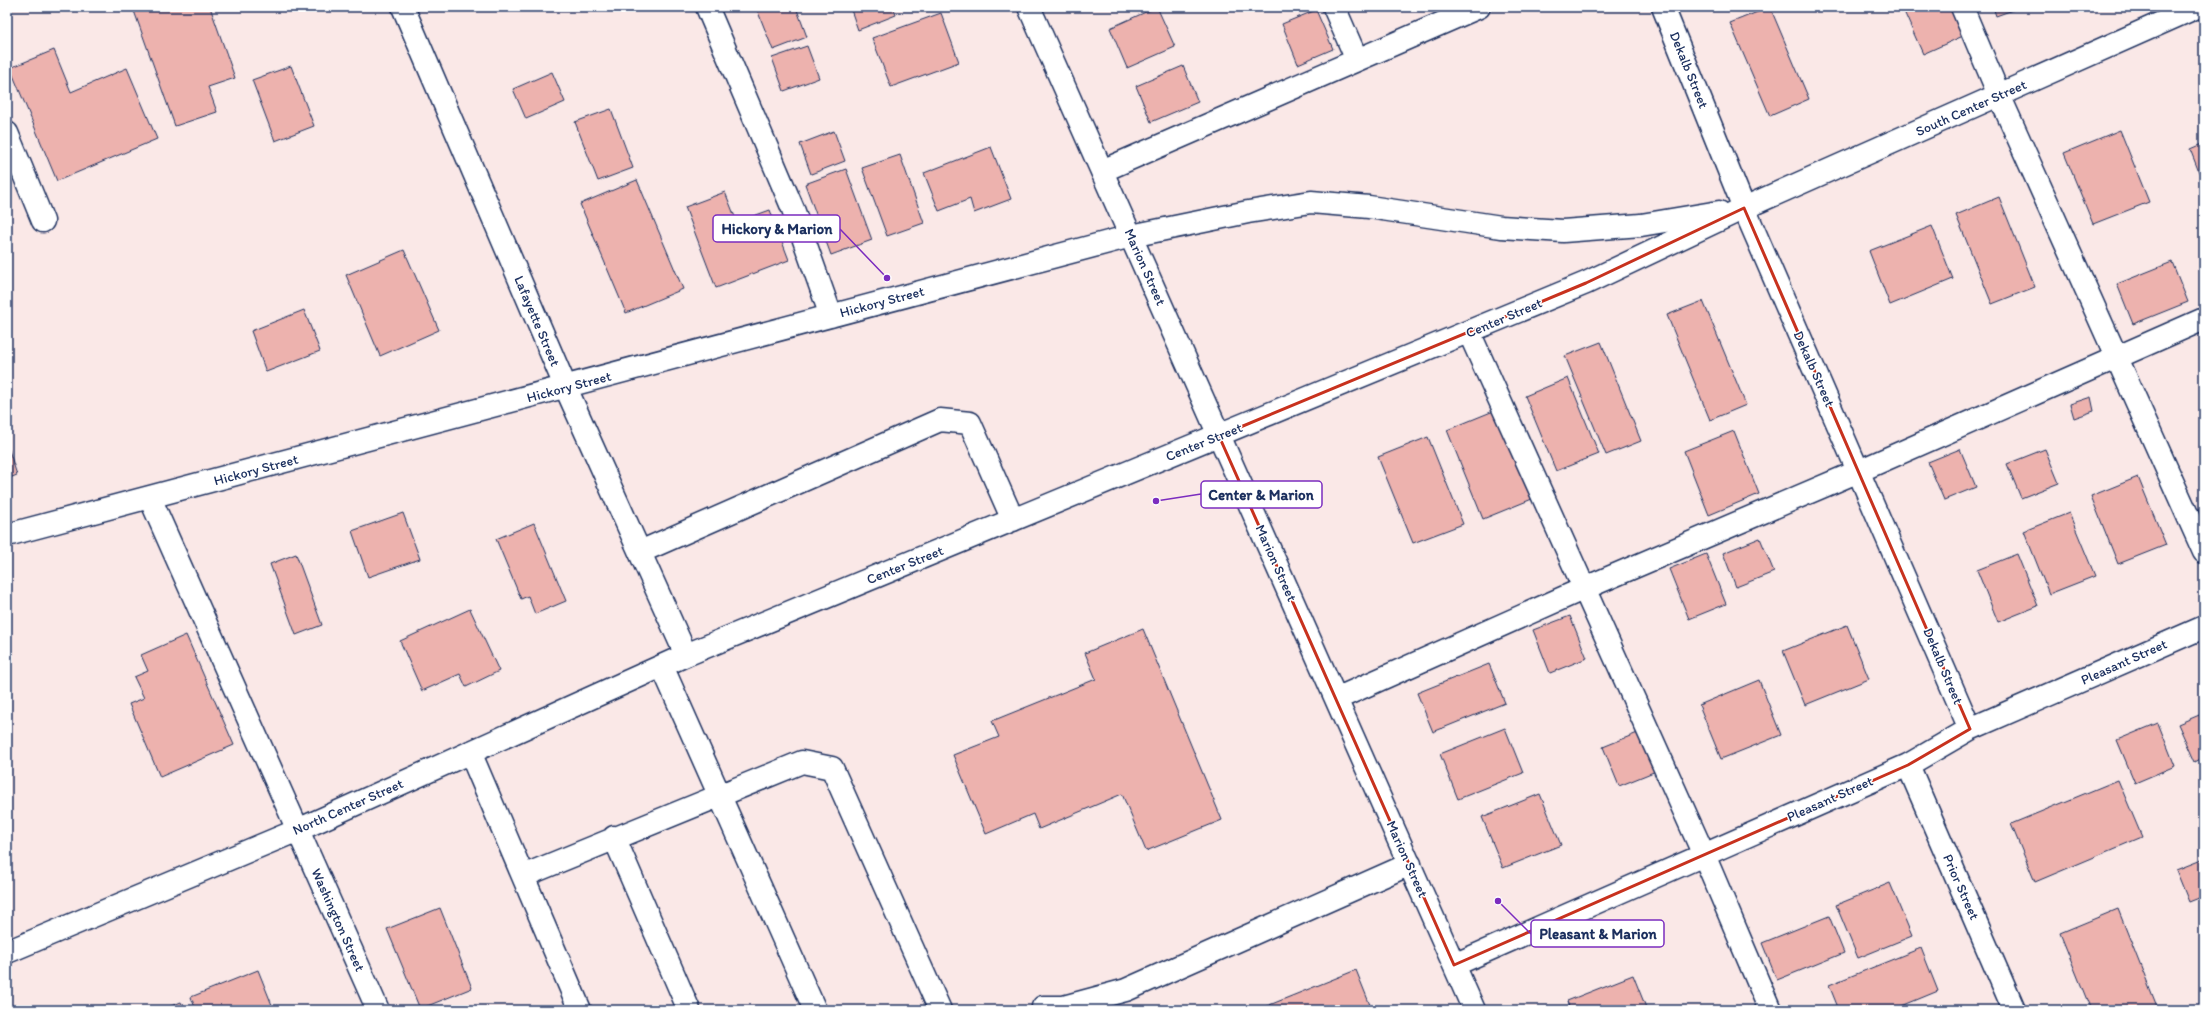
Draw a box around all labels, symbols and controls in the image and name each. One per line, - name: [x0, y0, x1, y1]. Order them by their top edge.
- street label: Dekalb Street: [1666, 29, 1712, 111]
- street label: South Center Street: [1913, 76, 2029, 140]
- callout: Hickory & Marion: [713, 215, 840, 242]
- text: Hickory & Marion: [721, 220, 833, 239]
- street label: Marion Street: [1120, 226, 1170, 308]
- street label: Lafayette Street: [510, 273, 564, 369]
- street label: Hickory Street: [838, 283, 926, 321]
- street label: Center Street: [1463, 294, 1545, 342]
- street label: Dekalb Street: [1790, 328, 1838, 410]
- street label: Hickory Street: [525, 368, 613, 406]
- street label: Center Street: [1163, 419, 1245, 465]
- street label: Hickory Street: [212, 451, 300, 489]
- callout: Center & Marion: [1201, 481, 1322, 508]
- text: Center & Marion: [1208, 486, 1315, 504]
- street label: Marion Street: [1251, 522, 1301, 604]
- street label: Center Street: [864, 542, 946, 588]
- street label: Dekalb Street: [1919, 625, 1967, 707]
- street label: Pleasant Street: [2078, 635, 2170, 689]
- street label: Pleasant Street: [1784, 772, 1876, 826]
- street label: North Center Street: [290, 775, 406, 839]
- street label: Marion Street: [1382, 818, 1432, 900]
- street label: Prior Street: [1939, 852, 1983, 922]
- street label: Washington Street: [308, 866, 368, 974]
- callout: Pleasant & Marion: [1531, 920, 1664, 947]
- text: Pleasant & Marion: [1539, 925, 1657, 943]

